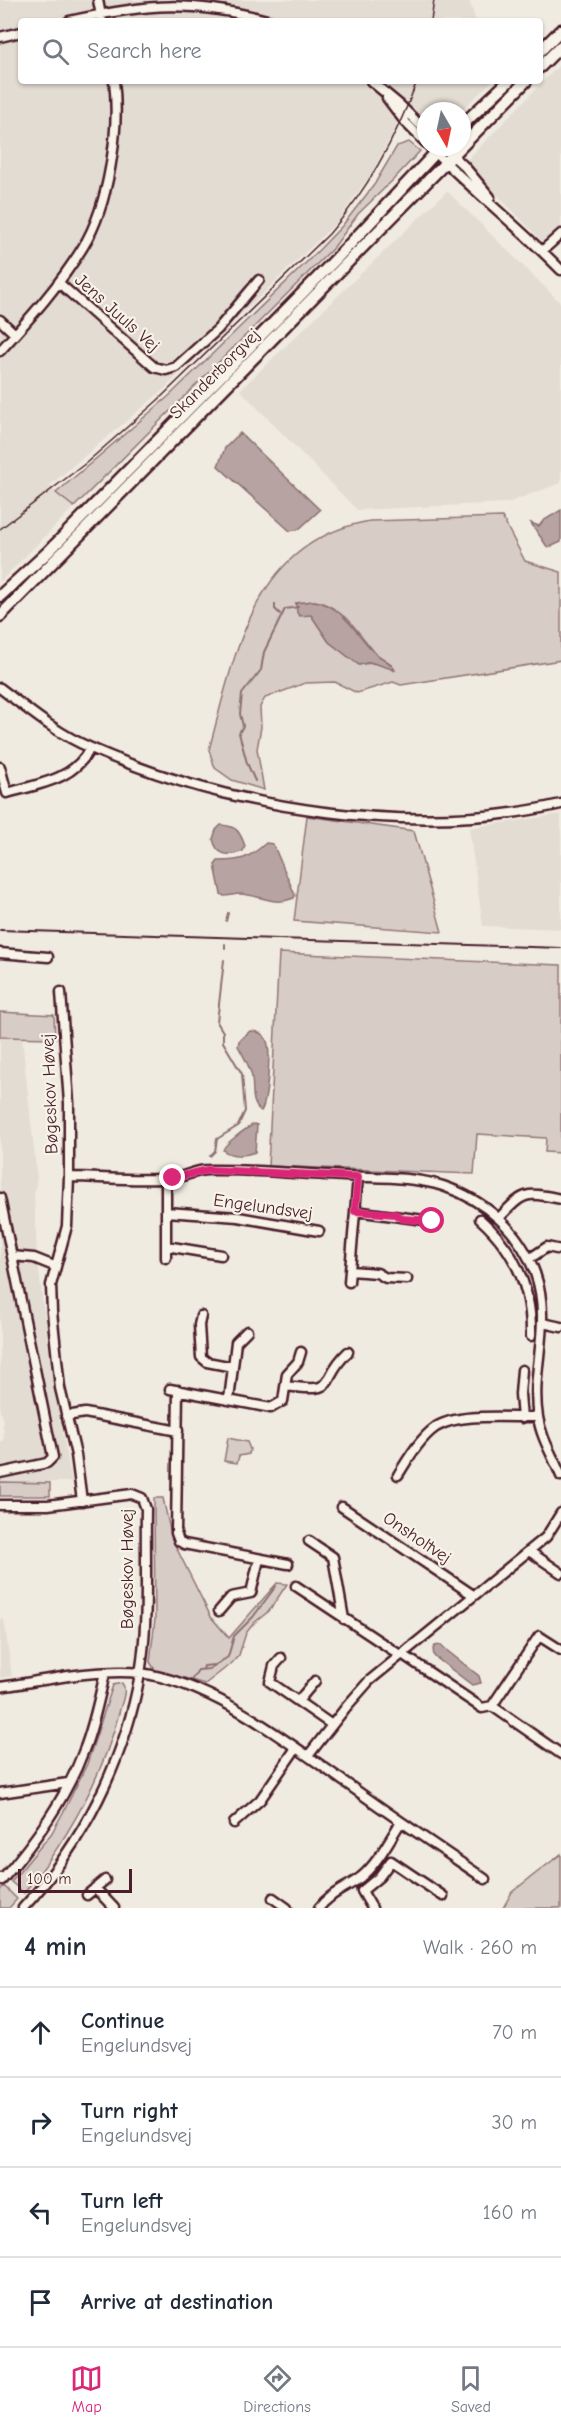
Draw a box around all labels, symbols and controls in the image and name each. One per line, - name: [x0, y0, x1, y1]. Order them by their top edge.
- search box: [18, 18, 543, 84]
- icon: search: [39, 35, 72, 68]
- text: Search here: [87, 38, 202, 64]
- north arrow: [417, 102, 471, 156]
- street label: Jens Juuls Vej: [70, 270, 164, 356]
- street label: Skanderborgvej: [166, 325, 264, 423]
- street label: Bøgeskov Høvej: [37, 1033, 63, 1155]
- route end: [159, 1164, 185, 1190]
- street label: Engelundsvej: [212, 1190, 314, 1224]
- route start: [418, 1207, 444, 1233]
- street label: Onsholtvej: [379, 1508, 455, 1568]
- street label: Bøgeskov Høvej: [117, 1509, 138, 1629]
- scale bar: [18, 1866, 132, 1894]
- text: 100 m: [27, 1870, 71, 1888]
- text: 4 min: [24, 1932, 87, 1962]
- text: Walk · 260 m: [423, 1936, 537, 1959]
- text: Continue: [81, 2008, 164, 2034]
- icon: ahead: [24, 2016, 57, 2049]
- text: 70 m: [492, 2021, 537, 2044]
- text: Engelundsvej: [81, 2034, 192, 2057]
- text: Turn right: [81, 2098, 178, 2124]
- icon: right: [24, 2106, 57, 2139]
- text: 30 m: [491, 2111, 537, 2134]
- text: Engelundsvej: [81, 2124, 192, 2147]
- text: Turn left: [81, 2188, 163, 2214]
- icon: left: [24, 2196, 57, 2229]
- text: 160 m: [483, 2201, 537, 2224]
- text: Engelundsvej: [81, 2214, 192, 2237]
- icon: arrive: [24, 2286, 57, 2319]
- text: Arrive at destination: [81, 2289, 273, 2315]
- tab: Map: [70, 2362, 103, 2416]
- tab: Directions: [243, 2362, 311, 2416]
- tab: Saved: [451, 2362, 491, 2416]

